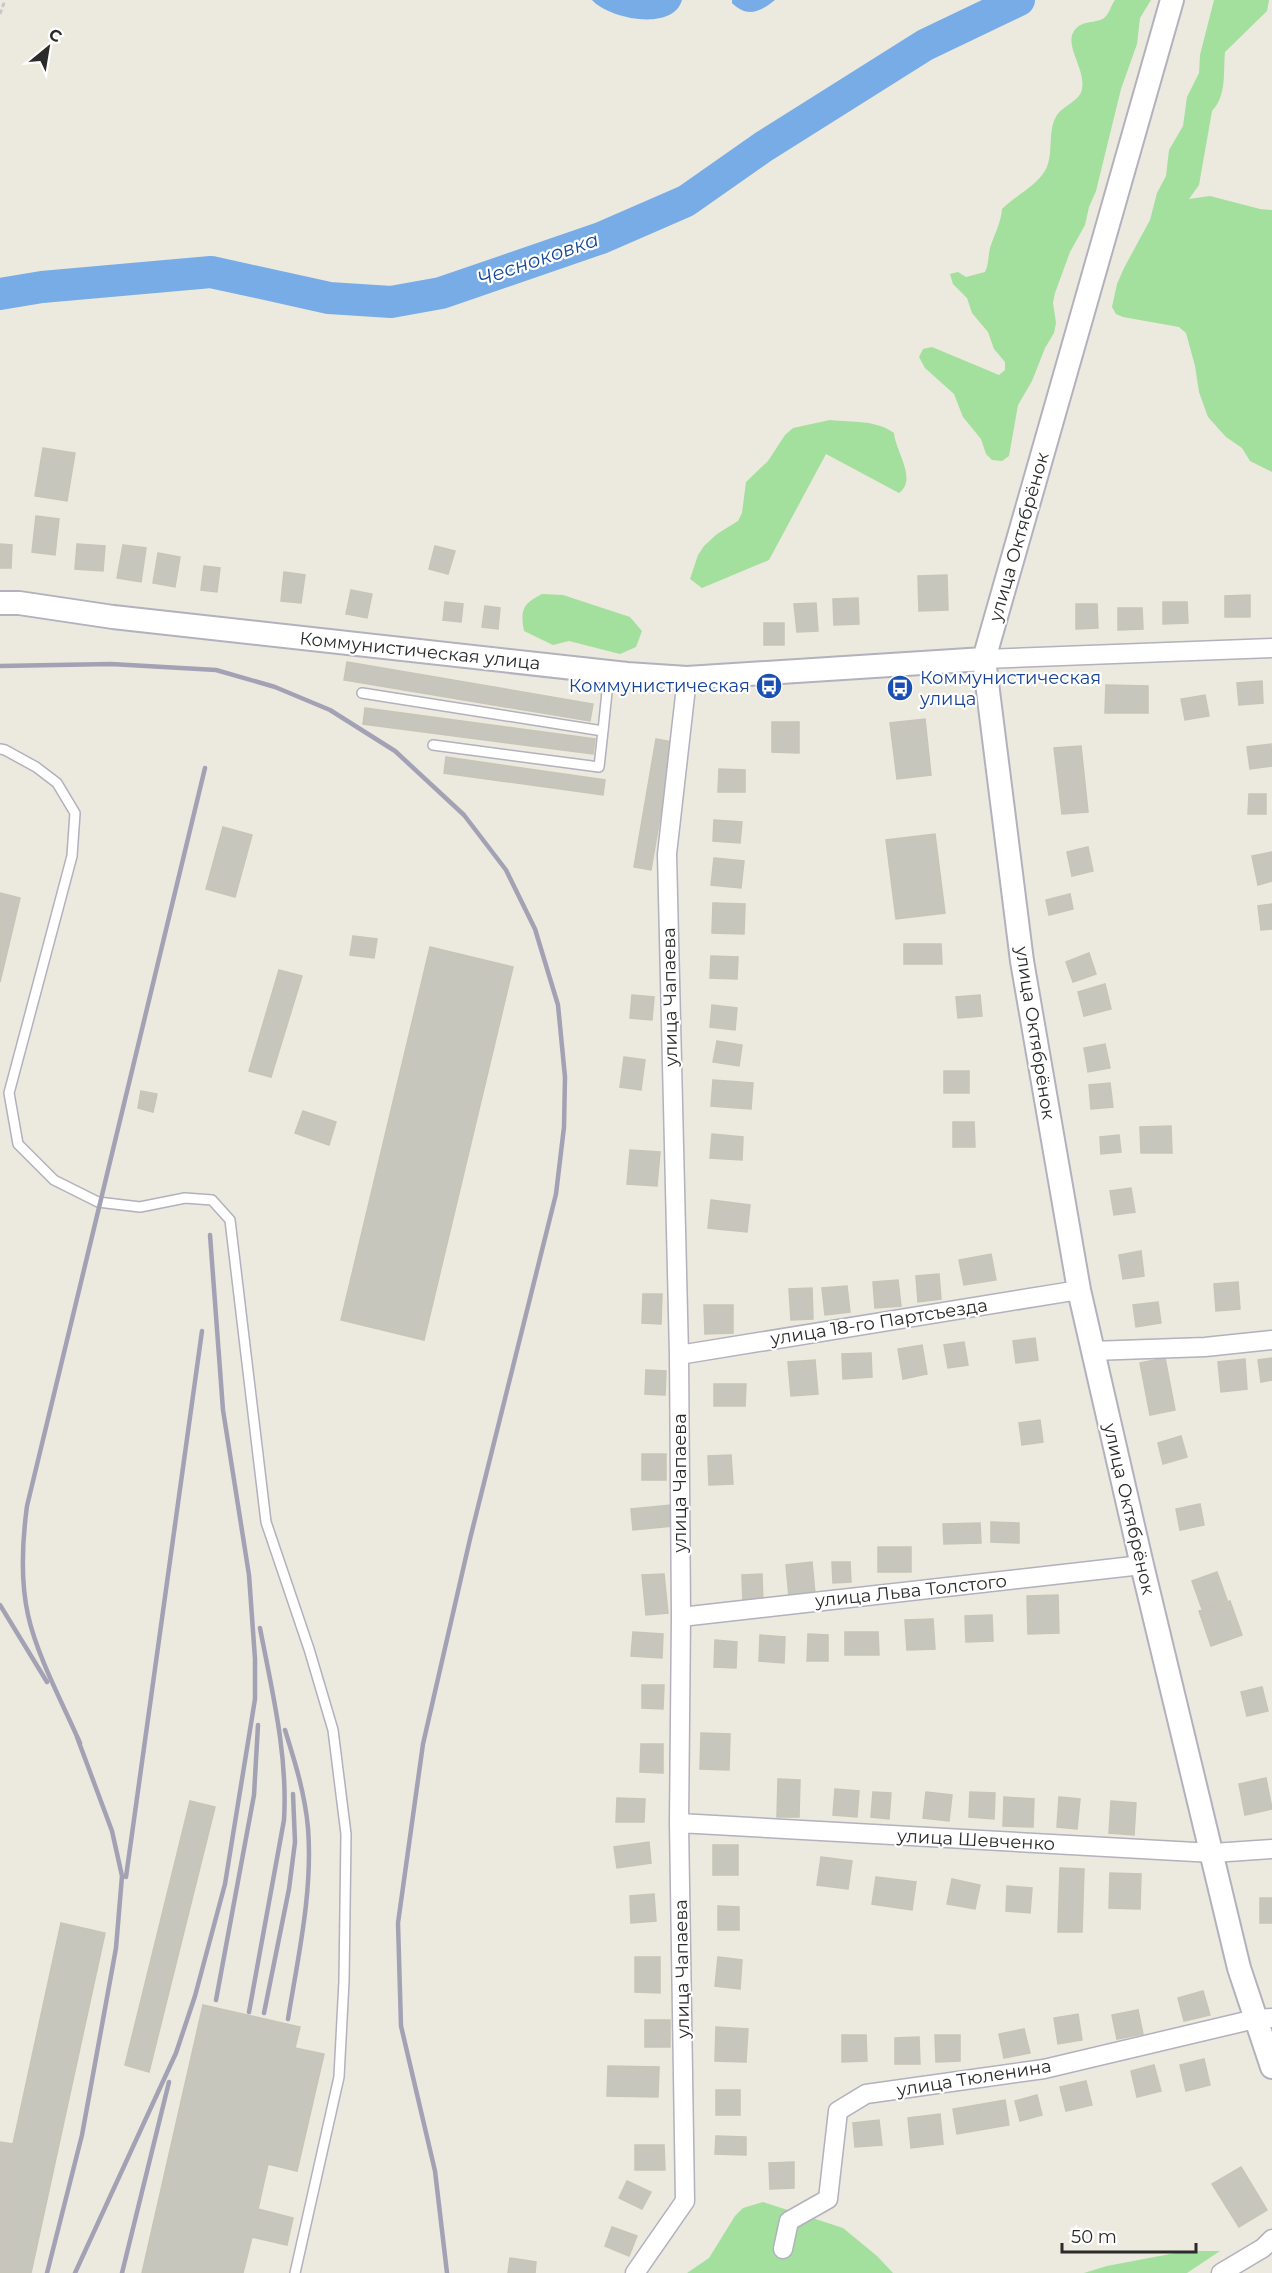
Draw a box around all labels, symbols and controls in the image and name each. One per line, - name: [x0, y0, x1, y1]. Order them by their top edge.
- north arrow: [18, 18, 78, 78]
- text: С: [45, 24, 65, 47]
- water label: Чесноковка: [474, 227, 602, 291]
- street label: улица Октябрёнок: [984, 449, 1054, 625]
- street label: Коммунистическая улица: [298, 627, 542, 675]
- place label: Коммунистическая улица: [919, 667, 1101, 710]
- bus stop icon: Коммунистическая: [754, 671, 784, 701]
- bus stop icon: Коммунистическая улица: [885, 673, 915, 703]
- place label: Коммунистическая: [569, 675, 750, 697]
- street label: улица Чапаева: [658, 927, 682, 1068]
- street label: улица Октябрёнок: [1010, 944, 1060, 1122]
- street label: улица 18-го Партсъезда: [768, 1294, 989, 1350]
- street label: улица Чапаева: [669, 1413, 691, 1554]
- street label: улица Октябрёнок: [1098, 1420, 1160, 1597]
- street label: улица Льва Толстого: [813, 1570, 1008, 1612]
- street label: улица Шевченко: [895, 1825, 1056, 1855]
- street label: улица Чапаева: [670, 1899, 694, 2040]
- street label: улица Тюленина: [894, 2055, 1053, 2101]
- scale bar: [1062, 2216, 1196, 2254]
- text: 50 m: [1071, 2226, 1117, 2248]

